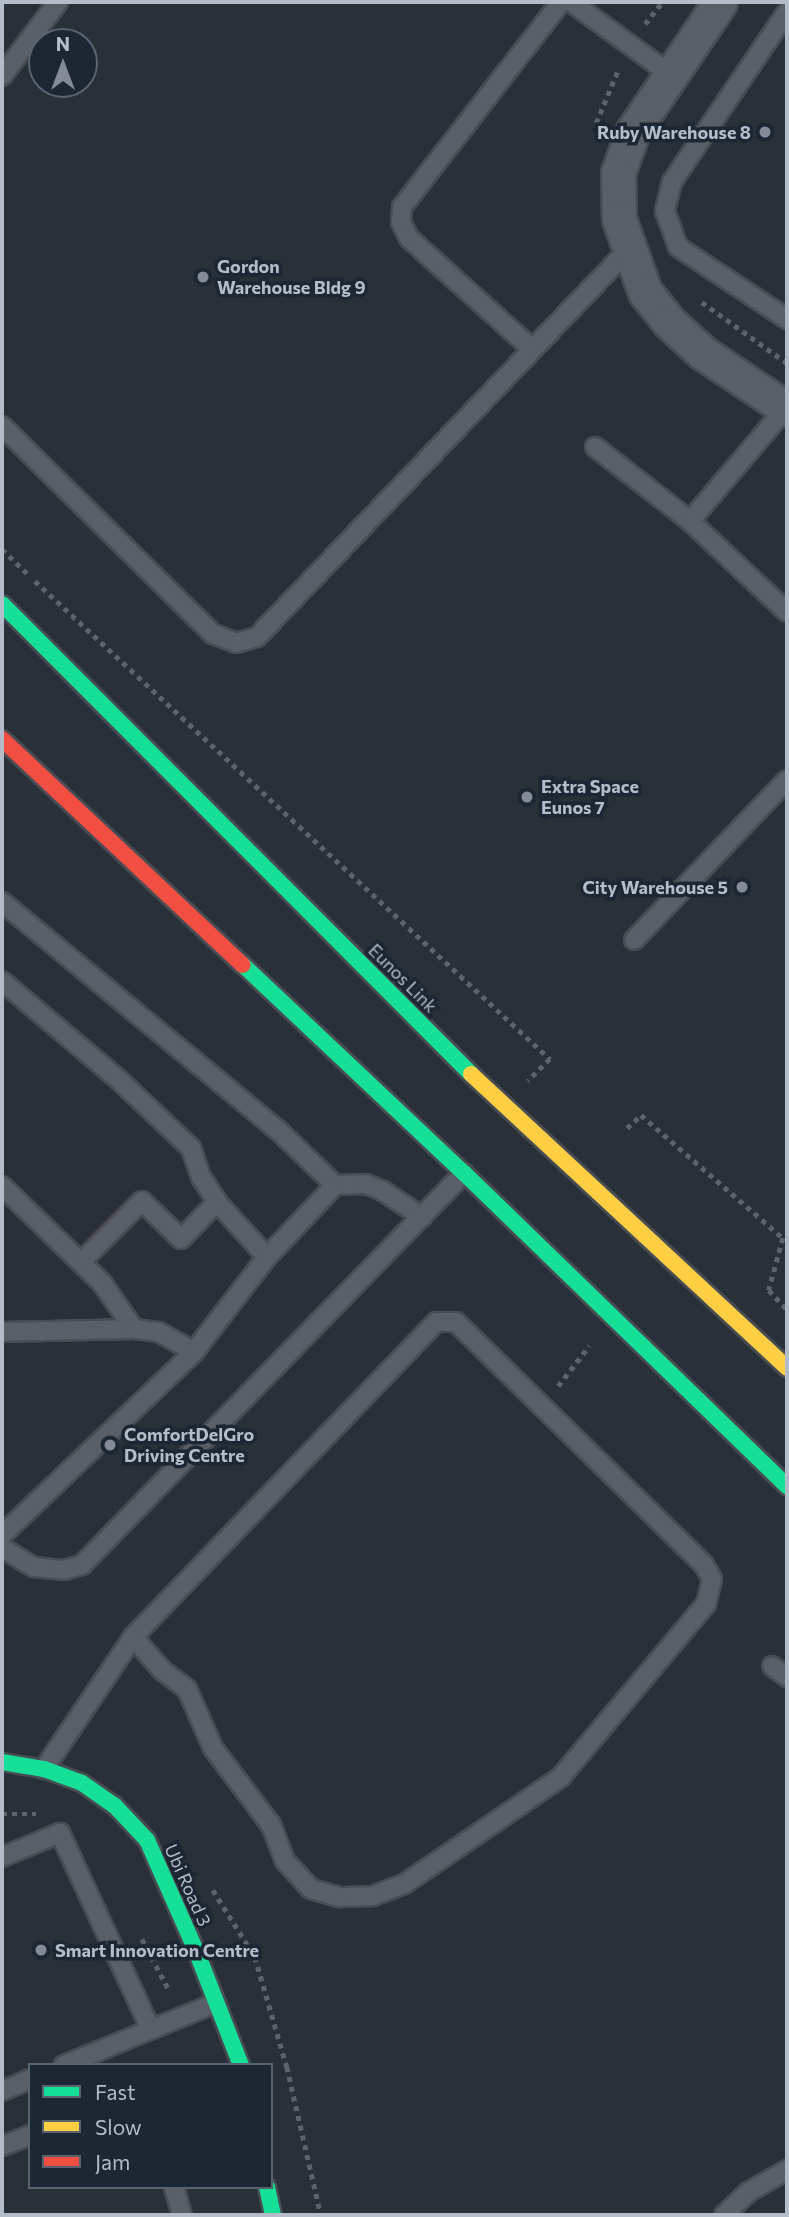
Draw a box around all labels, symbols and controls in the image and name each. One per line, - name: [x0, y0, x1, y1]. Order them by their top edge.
- north arrow: [28, 28, 98, 98]
- text: N: [56, 32, 70, 55]
- place label: Ruby Warehouse 8: [597, 121, 751, 143]
- marker: Ruby Warehouse 8: [757, 124, 773, 140]
- place label: Gordon Warehouse Bldg 9: [217, 256, 365, 298]
- marker: Gordon Warehouse Bldg 9: [195, 269, 211, 285]
- place label: Extra Space Eunos 7: [541, 776, 639, 818]
- marker: Extra Space Eunos 7: [519, 789, 535, 805]
- place label: City Warehouse 5: [583, 876, 728, 898]
- marker: City Warehouse 5: [734, 879, 750, 895]
- street label: Eunos Link: [364, 939, 442, 1017]
- place label: ComfortDelGro Driving Centre: [124, 1424, 254, 1466]
- marker: ComfortDelGro Driving Centre: [102, 1437, 118, 1453]
- street label: Ubi Road 3: [160, 1841, 216, 1929]
- place label: Smart Innovation Centre: [55, 1939, 259, 1961]
- marker: Smart Innovation Centre: [33, 1942, 49, 1958]
- legend: [28, 2063, 273, 2189]
- text: Fast: [95, 2079, 136, 2104]
- text: Slow: [95, 2114, 142, 2139]
- text: Jam: [95, 2149, 130, 2174]

